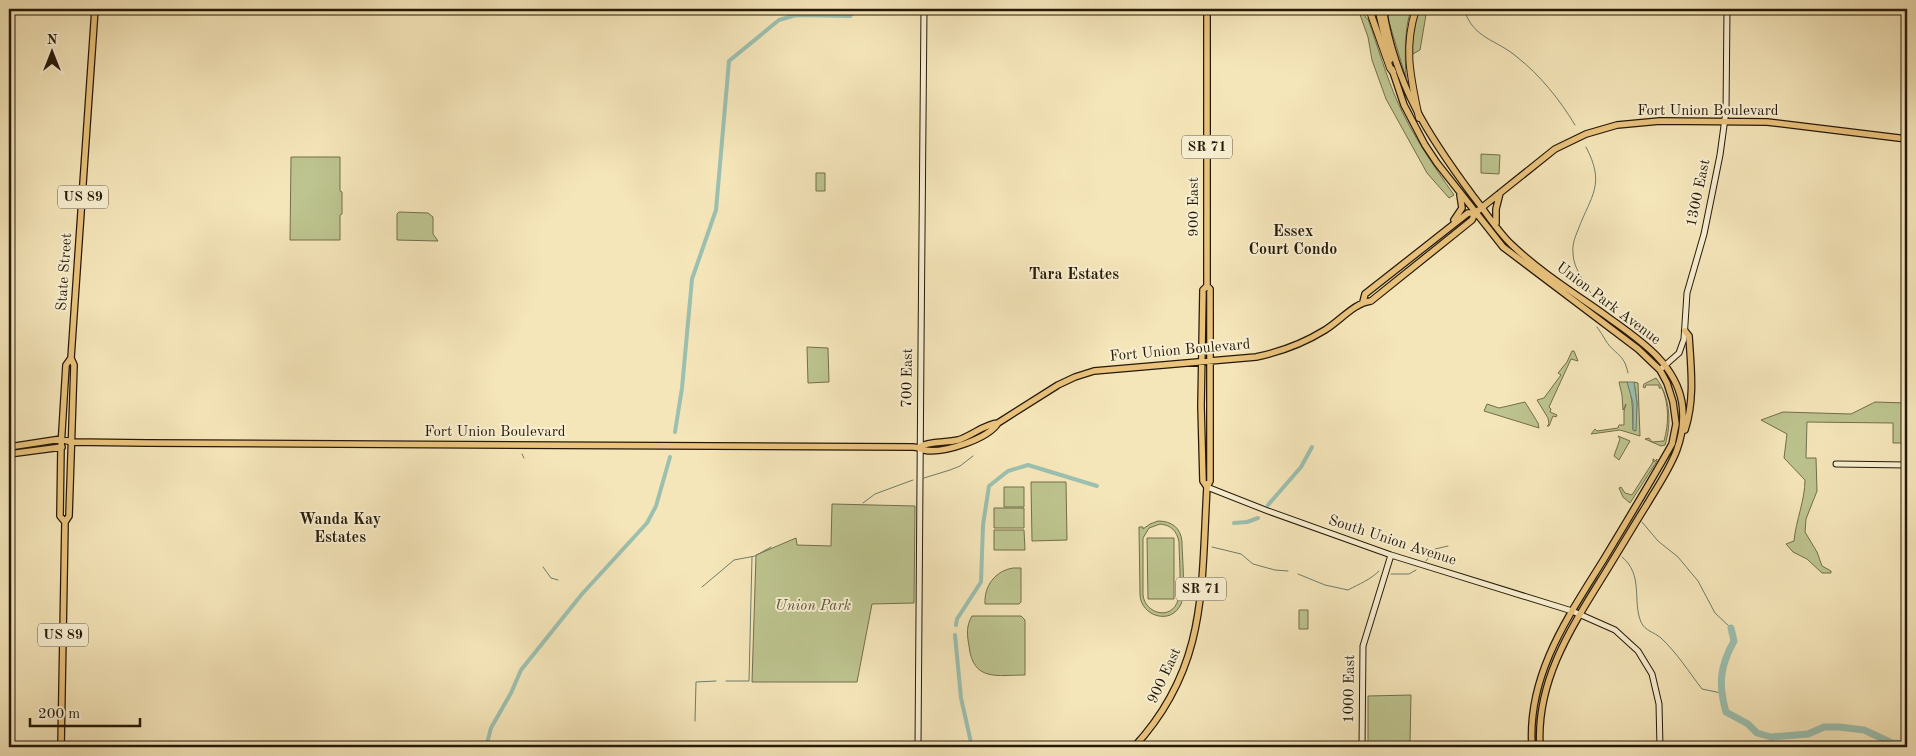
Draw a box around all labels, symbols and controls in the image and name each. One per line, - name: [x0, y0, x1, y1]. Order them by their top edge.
- north arrow: [28, 28, 78, 78]
- text: N: [47, 33, 58, 47]
- street label: Fort Union Boulevard: [1637, 104, 1779, 119]
- road number: SR 71: [1182, 136, 1232, 158]
- street label: 1300 East: [1685, 158, 1713, 228]
- street label: 900 East: [1187, 177, 1202, 237]
- road number: US 89: [58, 186, 108, 208]
- district label: Essex Court Condo: [1249, 224, 1337, 258]
- street label: State Street: [55, 233, 75, 311]
- street label: Union Park Avenue: [1553, 260, 1663, 348]
- district label: Tara Estates: [1029, 267, 1119, 283]
- street label: Fort Union Boulevard: [1109, 337, 1251, 365]
- street label: 700 East: [900, 348, 916, 408]
- street label: Fort Union Boulevard: [424, 425, 566, 440]
- district label: Wanda Kay Estates: [299, 512, 381, 546]
- street label: South Union Avenue: [1326, 513, 1458, 569]
- road number: SR 71: [1176, 578, 1226, 600]
- park label: Union Park: [775, 599, 851, 614]
- road number: US 89: [38, 624, 88, 646]
- street label: 900 East: [1146, 646, 1184, 706]
- street label: 1000 East: [1342, 655, 1358, 723]
- scale bar: [30, 696, 140, 728]
- text: 200 m: [38, 707, 80, 722]

